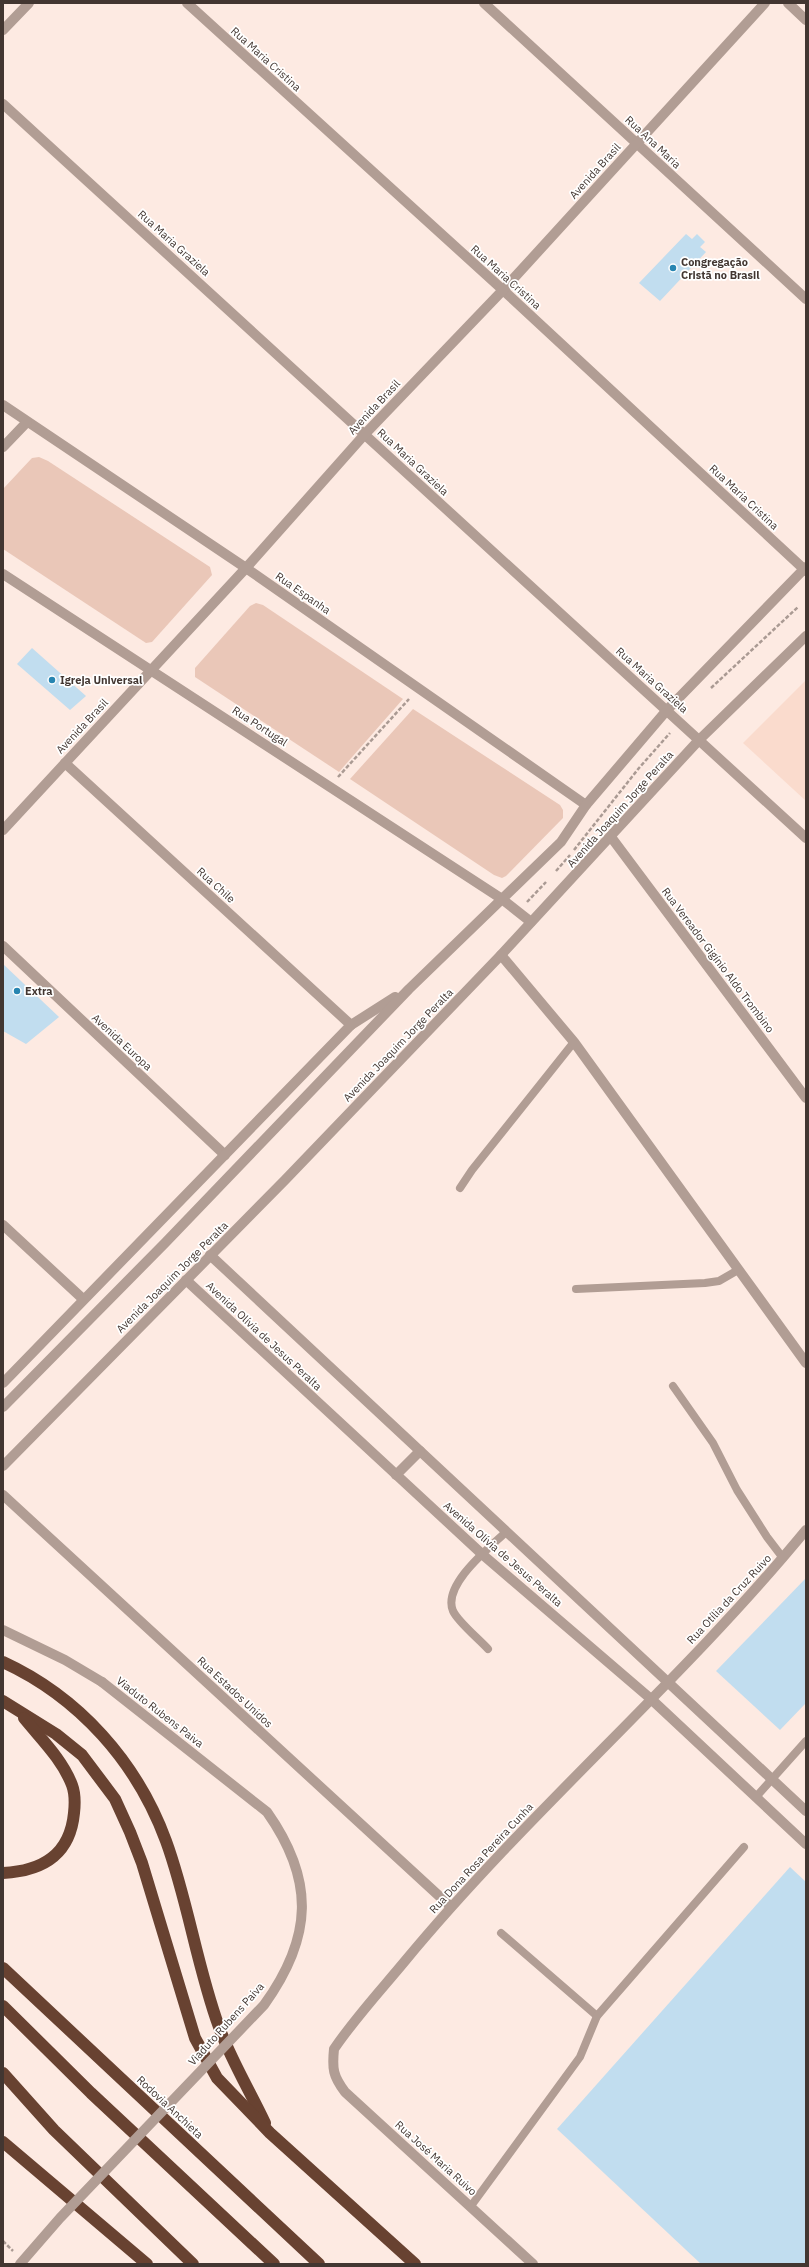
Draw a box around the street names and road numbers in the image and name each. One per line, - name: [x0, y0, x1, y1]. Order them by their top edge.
- street label: Rua Maria Cristina: [228, 24, 304, 94]
- street label: Rua Ana Maria: [622, 113, 684, 171]
- street label: Avenida Brasil: [566, 140, 624, 202]
- street label: Rua Maria Graziela: [135, 207, 213, 279]
- street label: Rua Maria Cristina: [468, 242, 544, 312]
- street label: Avenida Brasil: [345, 377, 403, 437]
- street label: Rua Maria Graziela: [375, 425, 452, 499]
- street label: Rua Maria Cristina: [707, 461, 782, 533]
- street label: Rua Espanha: [273, 569, 333, 617]
- street label: Rua Maria Graziela: [613, 644, 691, 716]
- street label: Avenida Brasil: [53, 696, 111, 756]
- street label: Rua Portugal: [230, 703, 290, 749]
- street label: Avenida Joaquim Jorge Peralta: [564, 748, 676, 870]
- street label: Rua Chile: [194, 864, 238, 906]
- street label: Rua Vereador Gigínio Aldo Trombino: [659, 885, 777, 1035]
- street label: Avenida Joaquim Jorge Peralta: [340, 985, 456, 1105]
- street label: Avenida Europa: [89, 1011, 155, 1073]
- street label: Avenida Joaquim Jorge Peralta: [113, 1218, 231, 1336]
- street label: Avenida Olívia de Jesus Peralta: [203, 1279, 325, 1394]
- street label: Avenida Olívia de Jesus Peralta: [441, 1498, 566, 1610]
- street label: Rua Otília da Cruz Ruivo: [684, 1551, 774, 1647]
- street label: Rua Estados Unidos: [194, 1653, 276, 1731]
- street label: Viaduto Rubens Paiva: [114, 1674, 206, 1750]
- street label: Rua Dona Rosa Pereira Cunha: [426, 1800, 536, 1916]
- street label: Viaduto Rubens Paiva: [185, 1980, 267, 2068]
- street label: Rodovia Anchieta: [134, 2073, 206, 2141]
- street label: Rua José Maria Ruivo: [392, 2118, 480, 2198]

